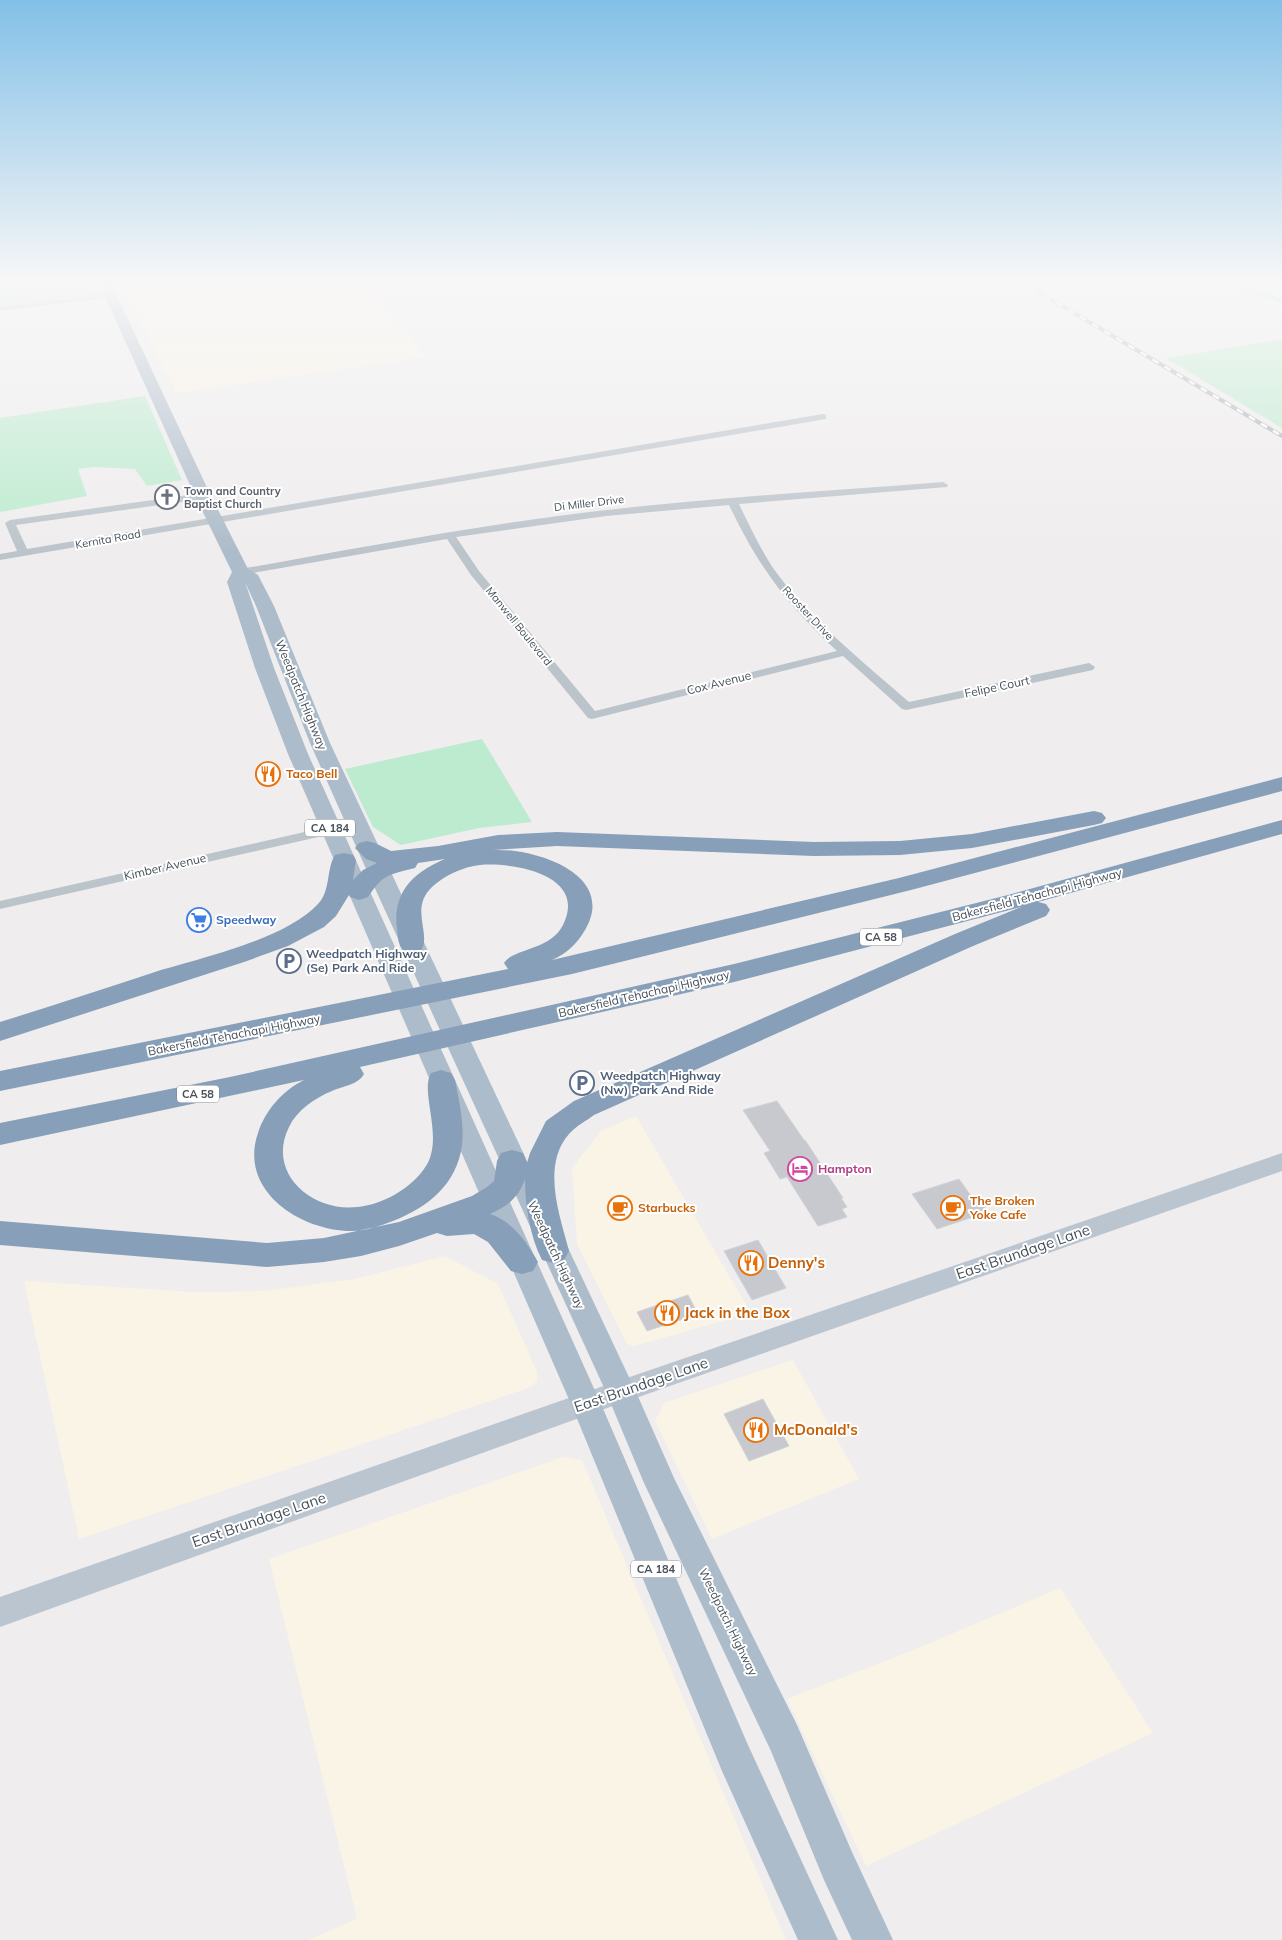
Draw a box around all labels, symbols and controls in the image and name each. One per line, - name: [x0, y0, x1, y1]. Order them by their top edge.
- church icon: Town and Country Baptist Church: [154, 484, 180, 510]
- place label: Town and Country Baptist Church: [184, 484, 281, 511]
- street label: Di Miller Drive: [553, 492, 625, 514]
- street label: Kernita Road: [74, 526, 142, 552]
- street label: Rooster Drive: [779, 583, 837, 643]
- street label: Manwell Boulevard: [483, 584, 555, 668]
- street label: Weedpatch Highway: [272, 637, 331, 753]
- street label: Cox Avenue: [685, 667, 753, 698]
- street label: Felipe Court: [963, 672, 1031, 701]
- restaurant icon: Taco Bell: [255, 761, 281, 787]
- place label: Taco Bell: [286, 766, 337, 781]
- road number: CA 184: [305, 820, 355, 836]
- street label: Kimber Avenue: [122, 850, 208, 883]
- street label: Bakersfield Tehachapi Highway: [950, 864, 1124, 924]
- supermarket icon: Speedway: [186, 907, 212, 933]
- place label: Speedway: [216, 912, 277, 927]
- road number: CA 58: [860, 929, 902, 946]
- place label: Weedpatch Highway (Se) Park And Ride: [306, 946, 427, 975]
- parking icon: Weedpatch Highway (Se) Park And Ride: [276, 948, 302, 974]
- street label: Bakersfield Tehachapi Highway: [557, 966, 732, 1021]
- street label: Bakersfield Tehachapi Highway: [146, 1010, 322, 1059]
- place label: Weedpatch Highway (Nw) Park And Ride: [600, 1068, 721, 1097]
- parking icon: Weedpatch Highway (Nw) Park And Ride: [569, 1070, 595, 1096]
- road number: CA 58: [177, 1086, 219, 1102]
- hotel icon: Hampton: [787, 1156, 813, 1182]
- place label: Hampton: [818, 1161, 872, 1176]
- place label: The Broken Yoke Cafe: [969, 1193, 1035, 1222]
- cafe icon: Starbucks: [607, 1195, 633, 1221]
- cafe icon: The Broken Yoke Cafe: [940, 1195, 966, 1221]
- street label: Weedpatch Highway: [525, 1198, 588, 1312]
- place label: Starbucks: [638, 1200, 696, 1215]
- street label: East Brundage Lane: [953, 1220, 1092, 1283]
- restaurant icon: Denny's: [738, 1250, 764, 1276]
- place label: Denny's: [768, 1253, 825, 1272]
- restaurant icon: Jack in the Box: [654, 1300, 680, 1326]
- place label: Jack in the Box: [684, 1303, 791, 1322]
- street label: East Brundage Lane: [571, 1353, 710, 1416]
- restaurant icon: McDonald's: [743, 1417, 769, 1443]
- place label: McDonald's: [774, 1420, 858, 1439]
- street label: East Brundage Lane: [189, 1488, 328, 1551]
- road number: CA 184: [631, 1560, 681, 1578]
- street label: Weedpatch Highway: [696, 1566, 761, 1678]

